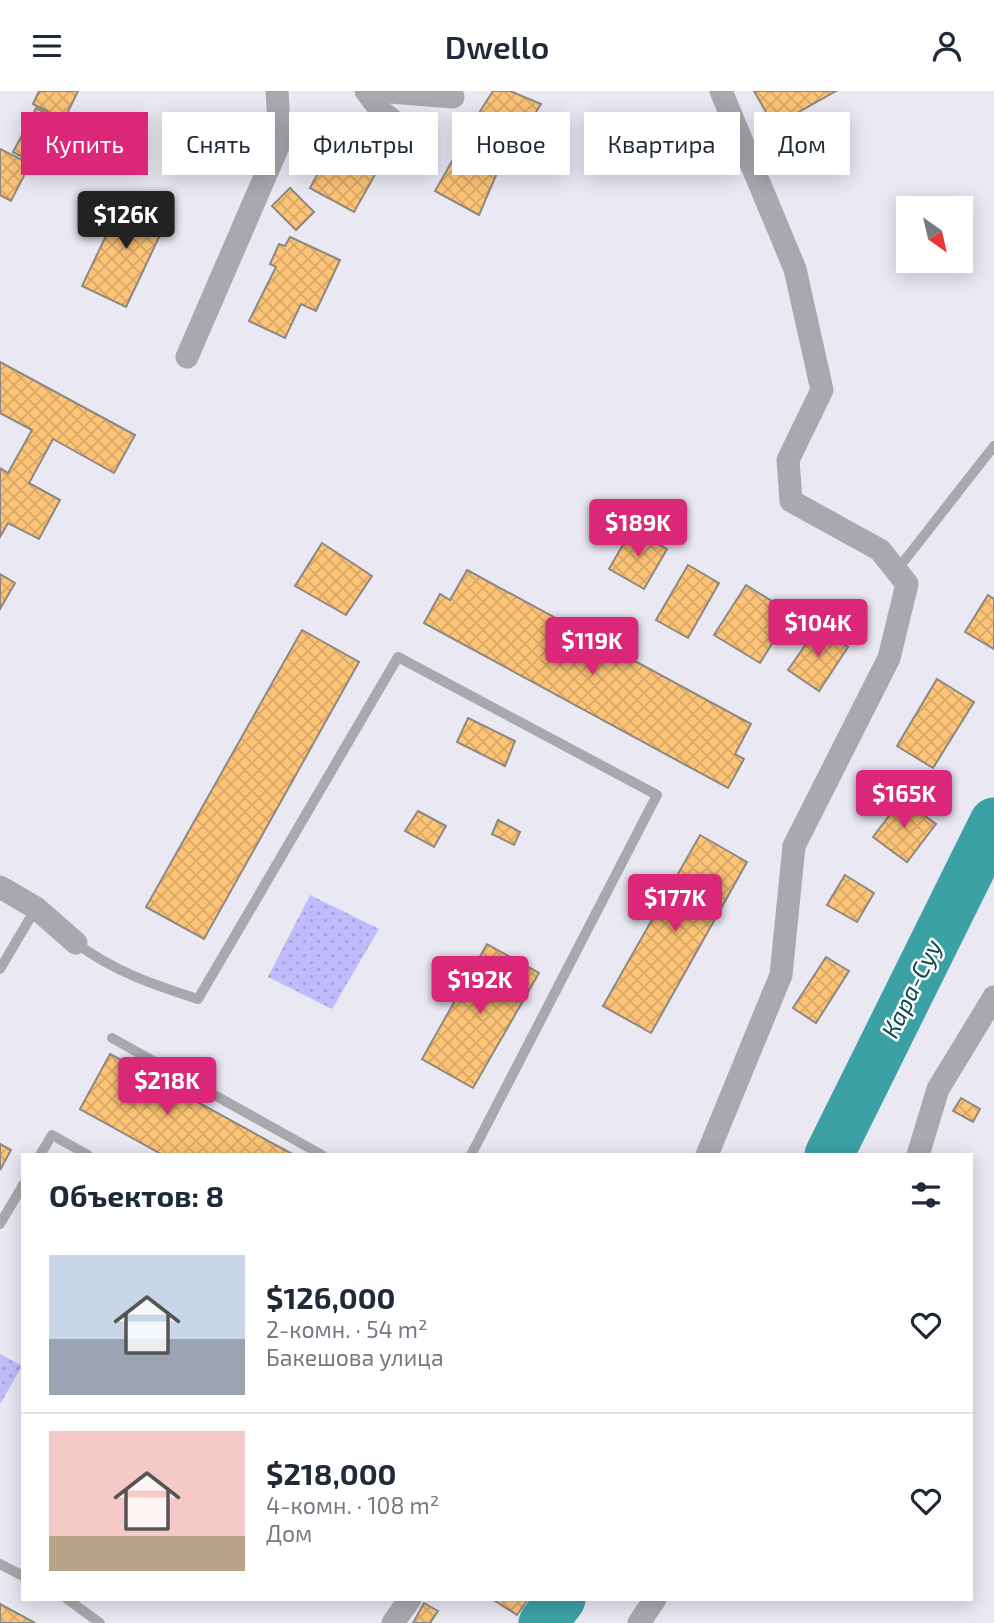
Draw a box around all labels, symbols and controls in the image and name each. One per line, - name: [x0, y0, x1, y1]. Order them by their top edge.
- icon: menu: [28, 27, 66, 65]
- text: Dwello: [445, 27, 549, 65]
- icon: person: [928, 27, 966, 65]
- chip: Купить: [21, 112, 148, 175]
- chip: Снять: [162, 112, 275, 175]
- chip: Фильтры: [289, 112, 438, 175]
- chip: Новое: [452, 112, 570, 175]
- chip: Квартира: [584, 112, 740, 175]
- chip: Дом: [754, 112, 850, 175]
- pin: $126K: [77, 191, 175, 251]
- north arrow: [896, 196, 973, 273]
- map controls: [896, 196, 973, 273]
- text: $126K: [94, 200, 158, 228]
- pin: $189K: [589, 499, 687, 559]
- text: $189K: [605, 508, 671, 536]
- pin: $104K: [769, 599, 867, 659]
- text: $104K: [784, 608, 852, 636]
- pin: $119K: [543, 617, 641, 677]
- text: $119K: [561, 626, 623, 654]
- pin: $165K: [855, 771, 953, 830]
- text: $165K: [872, 779, 936, 807]
- pin: $177K: [626, 875, 724, 934]
- text: $177K: [644, 883, 706, 911]
- water label: Кара-Суу: [874, 934, 947, 1042]
- pin: $192K: [431, 957, 529, 1016]
- text: $192K: [448, 965, 512, 993]
- pin: $218K: [118, 1058, 216, 1117]
- text: $218K: [134, 1066, 200, 1094]
- icon: filters: [907, 1176, 945, 1214]
- text: Объектов: 8: [49, 1177, 224, 1213]
- text: $126,000: [266, 1279, 396, 1315]
- icon: home: [105, 1283, 189, 1367]
- icon: heart: [907, 1306, 945, 1344]
- text: 2-комн. · 54 m²: [266, 1315, 427, 1343]
- text: Бакешова улица: [266, 1343, 444, 1371]
- text: $218,000: [266, 1455, 397, 1491]
- icon: home: [105, 1459, 189, 1543]
- icon: heart: [907, 1482, 945, 1520]
- text: 4-комн. · 108 m²: [266, 1491, 439, 1519]
- text: Дом: [266, 1519, 312, 1547]

